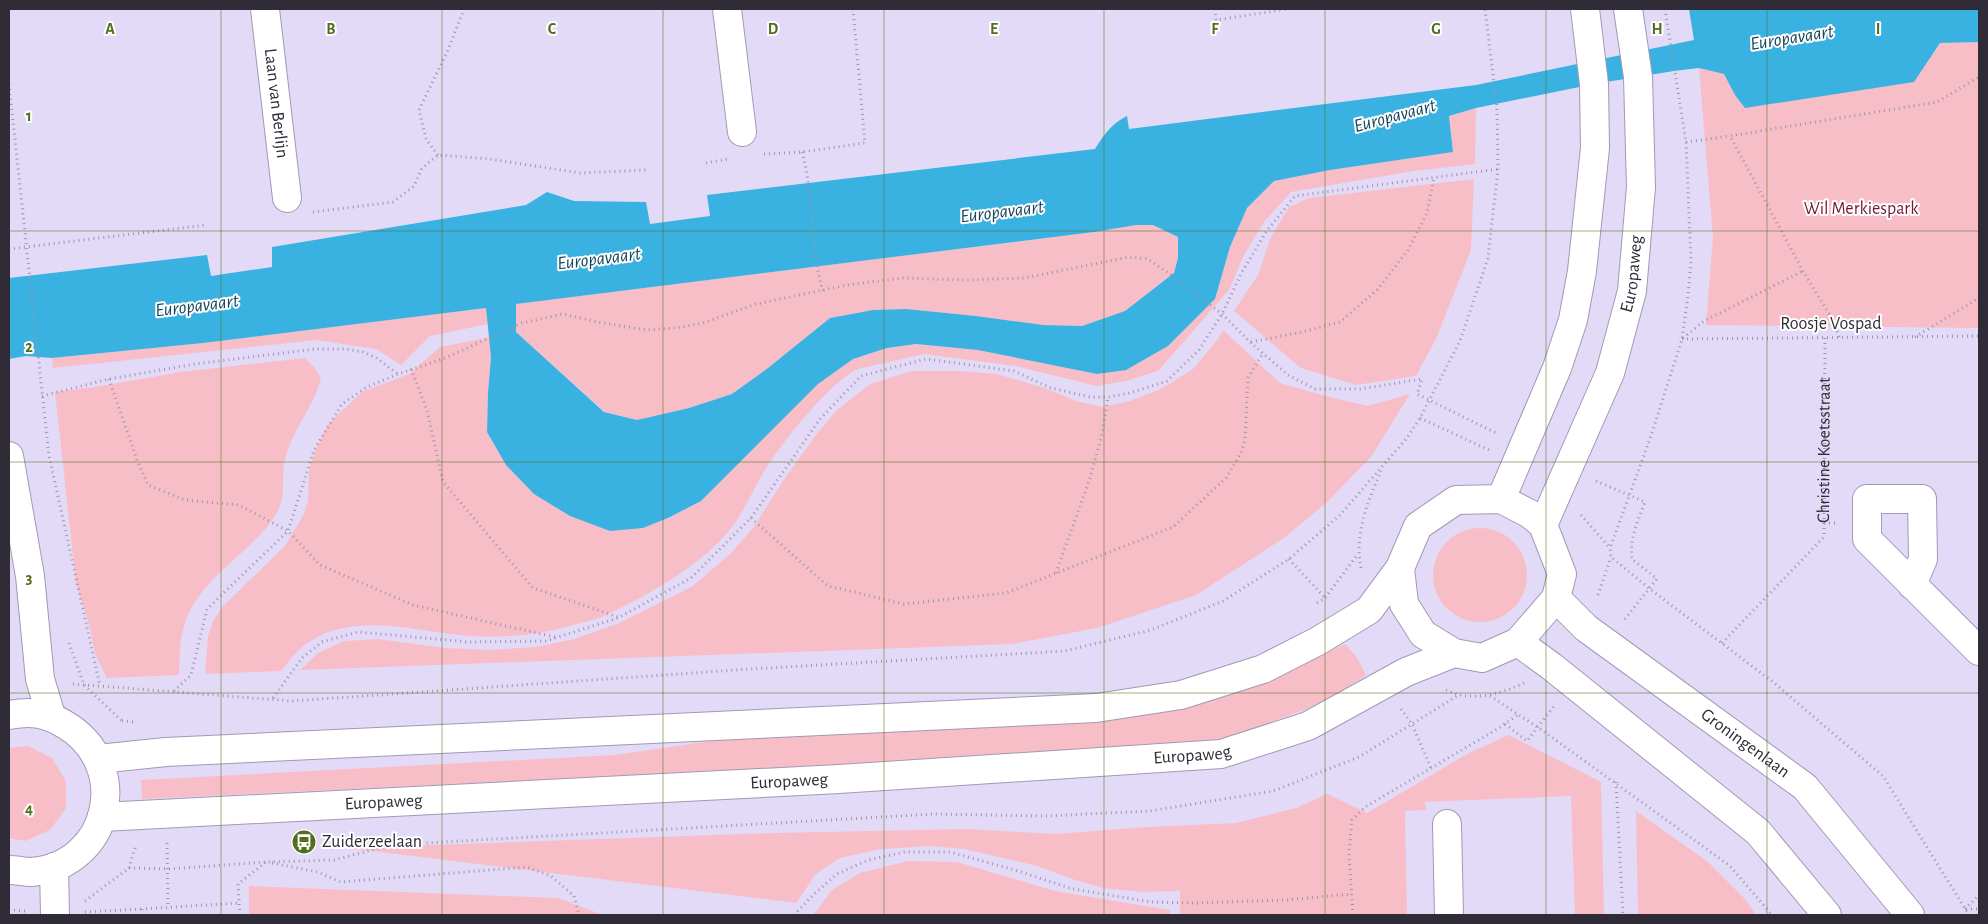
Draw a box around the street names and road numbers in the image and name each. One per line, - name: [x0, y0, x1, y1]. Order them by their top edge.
- street label: Laan van Berlijn: [261, 47, 291, 159]
- street label: Europaweg: [1618, 234, 1646, 315]
- street label: Roosje Vospad: [1780, 315, 1882, 333]
- street label: Christine Koetsstraat: [1815, 377, 1834, 523]
- street label: Groningenlaan: [1698, 706, 1793, 781]
- street label: Europaweg: [1153, 742, 1234, 767]
- street label: Europaweg: [750, 771, 829, 793]
- street label: Europaweg: [344, 791, 423, 813]

